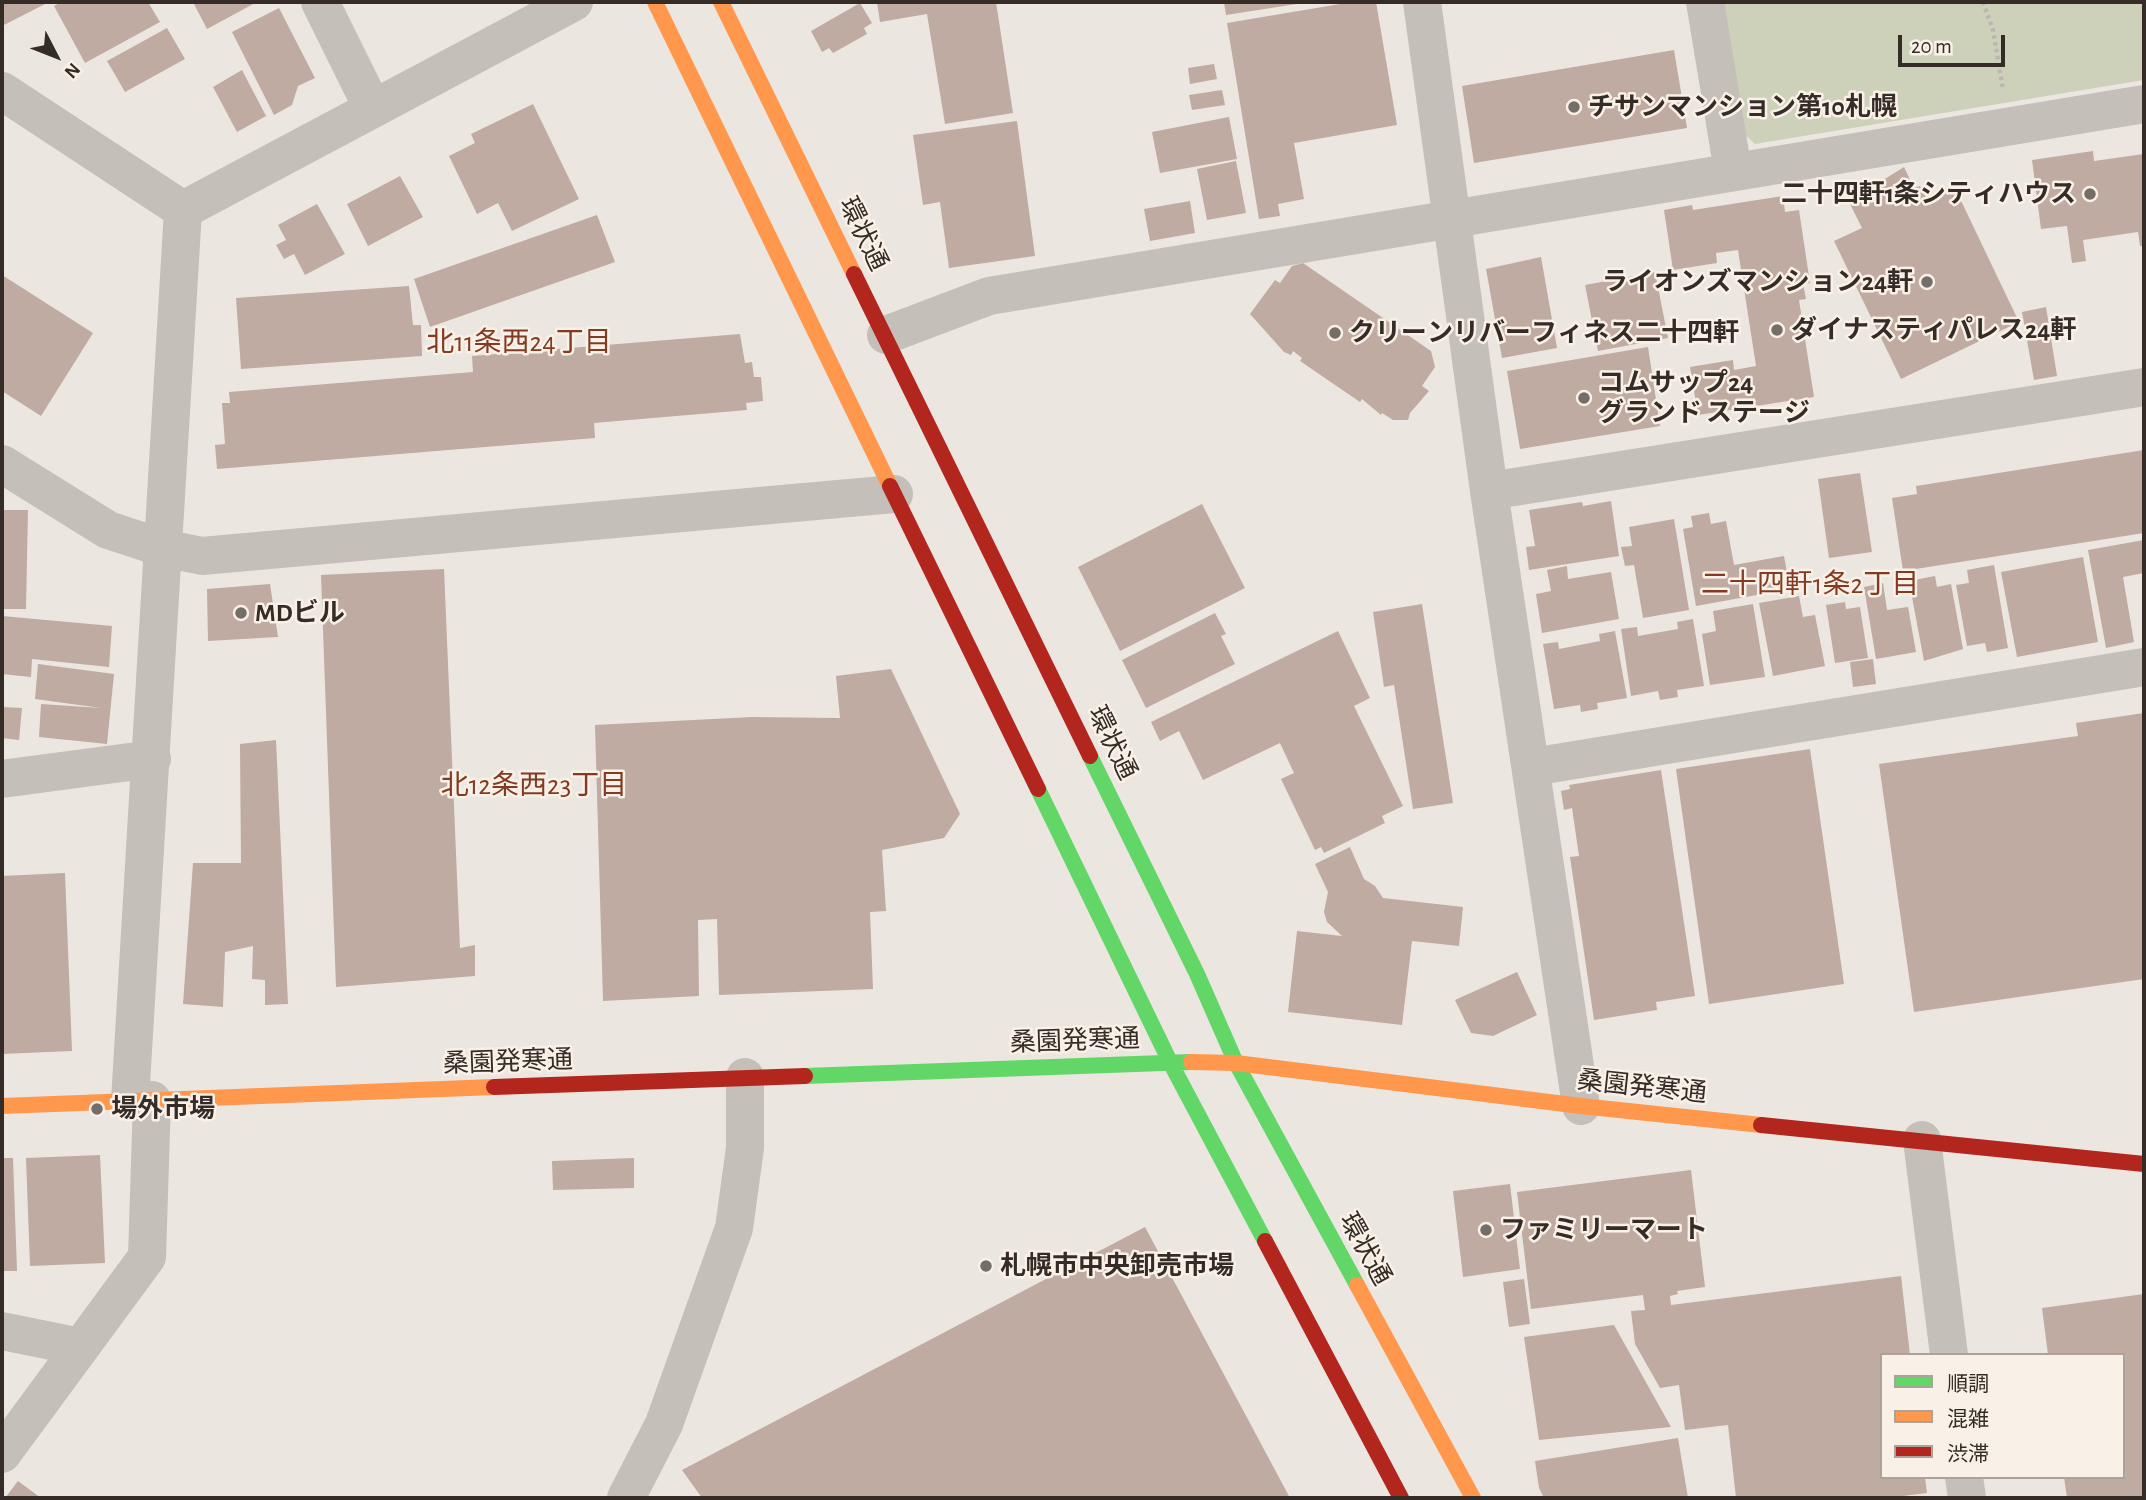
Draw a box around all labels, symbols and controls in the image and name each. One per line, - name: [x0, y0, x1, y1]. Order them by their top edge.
- north arrow: [21, 21, 91, 91]
- scale bar: [1901, 21, 2008, 65]
- text: 20 m: [1911, 36, 1952, 57]
- text: N: [60, 59, 83, 82]
- place label: チサンマンション第10札幌: [1588, 91, 1897, 123]
- marker: チサンマンション第10札幌: [1566, 99, 1582, 115]
- place label: 二十四軒1条シティハウス: [1781, 178, 2076, 210]
- marker: 二十四軒1条シティハウス: [2082, 186, 2098, 202]
- street label: 環状通: [832, 192, 894, 276]
- place label: ライオンズマンション24軒: [1602, 266, 1913, 298]
- marker: ライオンズマンション24軒: [1919, 274, 1935, 290]
- place label: ダイナスティパレス24軒: [1791, 314, 2076, 346]
- place label: クリーンリバーフィネス二十四軒: [1349, 317, 1739, 349]
- marker: ダイナスティパレス24軒: [1769, 322, 1785, 338]
- marker: クリーンリバーフィネス二十四軒: [1327, 325, 1343, 341]
- district label: 北11条西24丁目: [426, 326, 612, 360]
- place label: コムサップ24 グランド ステージ: [1598, 367, 1810, 428]
- marker: コムサップ24 グランド ステージ: [1576, 390, 1592, 406]
- district label: 二十四軒1条2丁目: [1701, 568, 1919, 602]
- place label: MDビル: [255, 597, 345, 629]
- marker: MDビル: [233, 605, 249, 621]
- street label: 環状通: [1081, 701, 1143, 785]
- district label: 北12条西23丁目: [441, 769, 627, 803]
- street label: 桑園発寒通: [1009, 1023, 1141, 1059]
- street label: 桑園発寒通: [442, 1044, 574, 1080]
- street label: 桑園発寒通: [1576, 1065, 1708, 1109]
- place label: 場外市場: [111, 1093, 215, 1125]
- marker: 場外市場: [89, 1101, 105, 1117]
- street label: 環状通: [1332, 1207, 1398, 1291]
- place label: ファミリーマート: [1500, 1214, 1708, 1246]
- marker: ファミリーマート: [1478, 1222, 1494, 1238]
- place label: 札幌市中央卸売市場: [1000, 1250, 1234, 1282]
- marker: 札幌市中央卸売市場: [978, 1258, 994, 1274]
- legend: [1880, 1353, 2125, 1479]
- text: 順調: [1947, 1374, 1989, 1395]
- text: 混雑: [1947, 1409, 1989, 1430]
- text: 渋滞: [1947, 1444, 1989, 1465]

